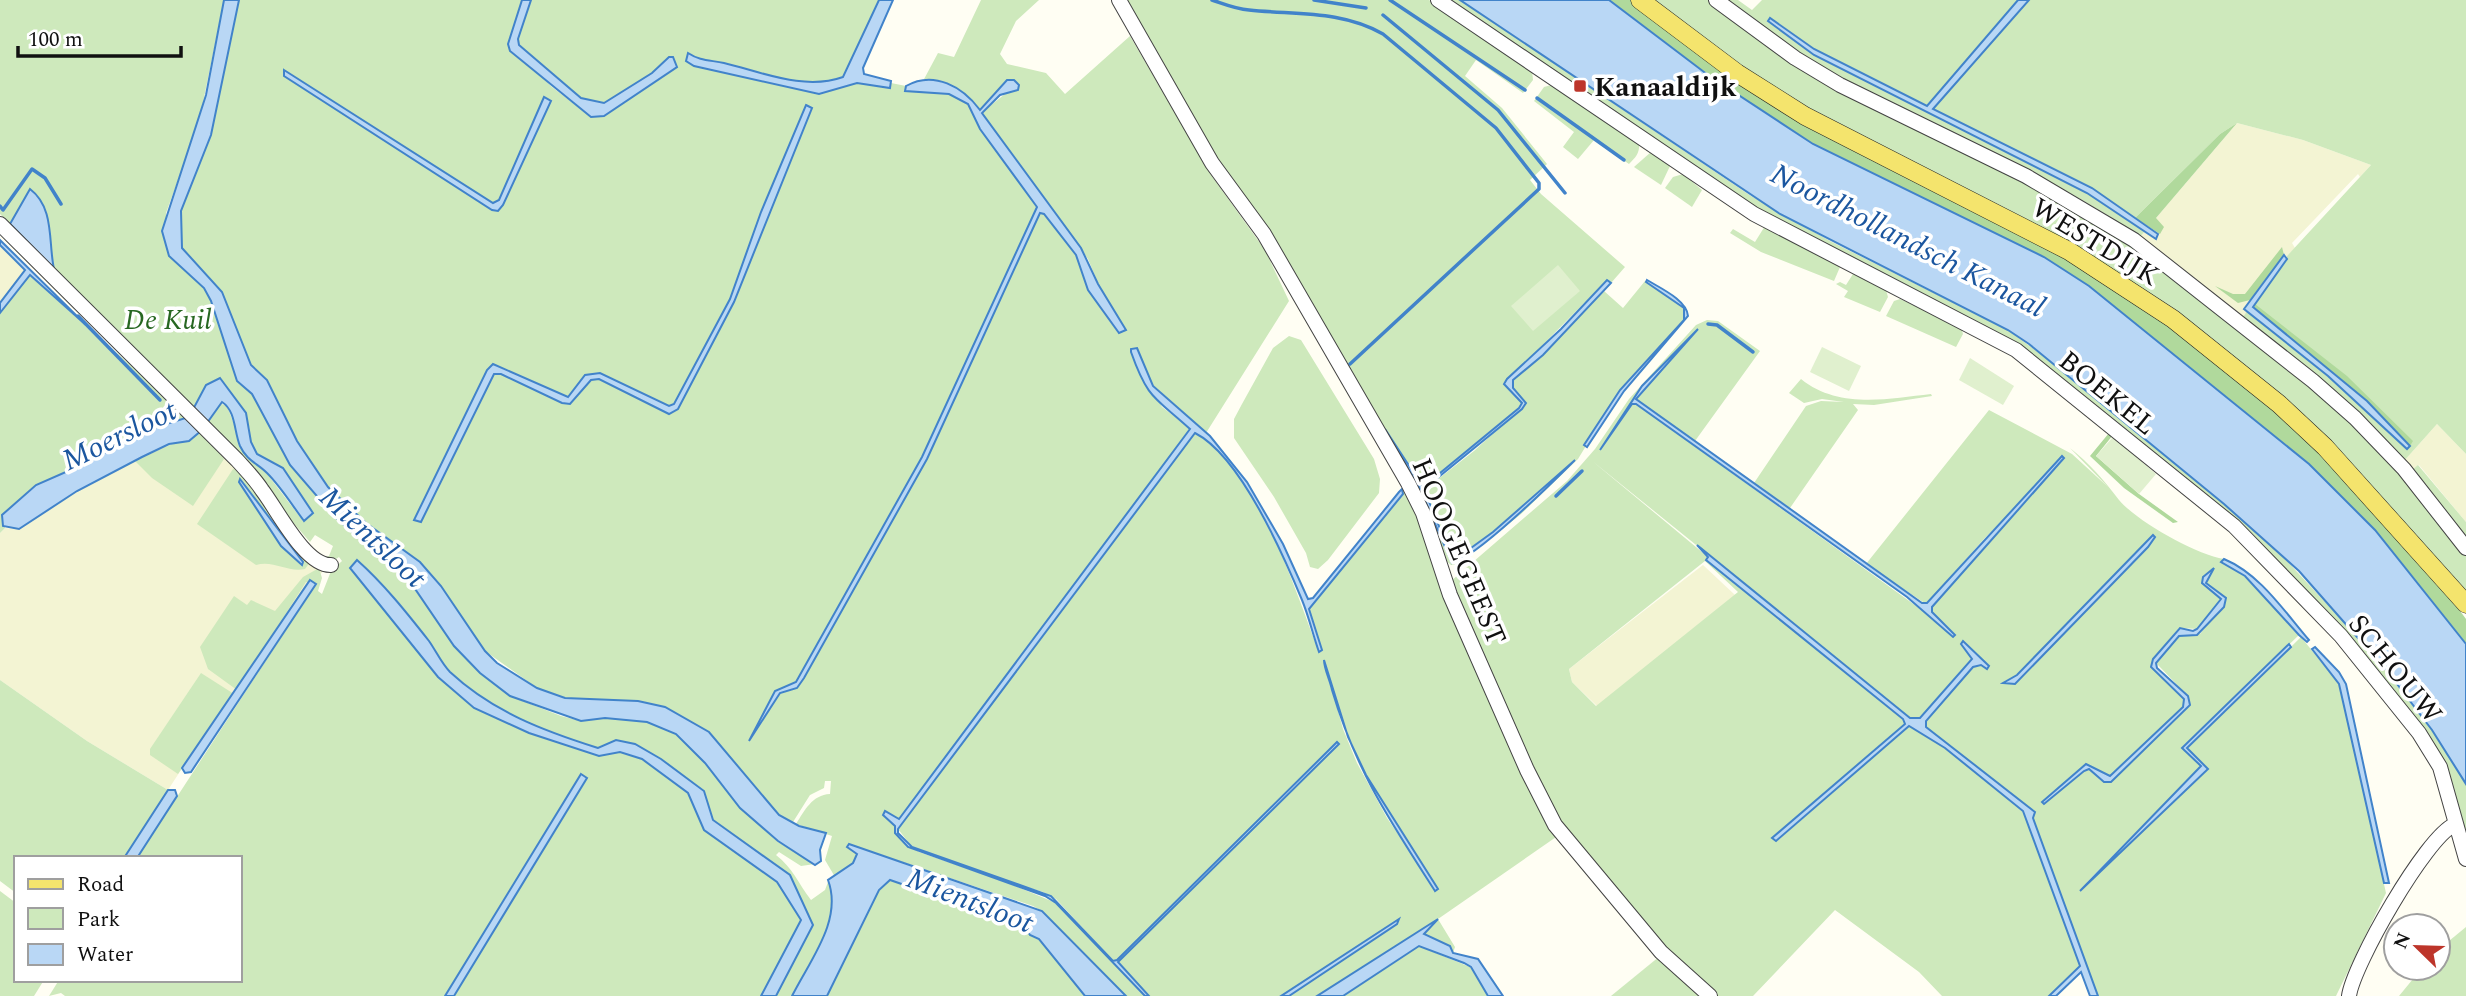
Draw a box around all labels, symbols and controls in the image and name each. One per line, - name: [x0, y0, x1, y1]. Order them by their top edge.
- scale bar: [18, 14, 180, 58]
- text: 100 m: [28, 24, 83, 56]
- place label: Kanaaldijk: [1594, 66, 1737, 109]
- marker: Kanaaldijk: [1572, 78, 1588, 94]
- water label: Noordhollandsch Kanaal: [1762, 152, 2053, 330]
- street label: WESTDIJK: [2023, 187, 2168, 298]
- park label: De Kuil: [124, 299, 212, 342]
- street label: BOEKEL: [2049, 340, 2165, 446]
- water label: Moersloot: [54, 388, 185, 484]
- street label: HOOGEGEEST: [1400, 451, 1517, 652]
- water label: Mientsloot: [308, 476, 437, 600]
- street label: SCHOUW: [2337, 605, 2453, 734]
- legend: [14, 856, 242, 982]
- water label: Mientsloot: [899, 856, 1040, 946]
- text: Road: [77, 869, 124, 901]
- text: Park: [77, 904, 121, 936]
- north arrow: [2382, 912, 2452, 982]
- text: N: [2386, 928, 2419, 954]
- text: Water: [77, 939, 133, 971]

